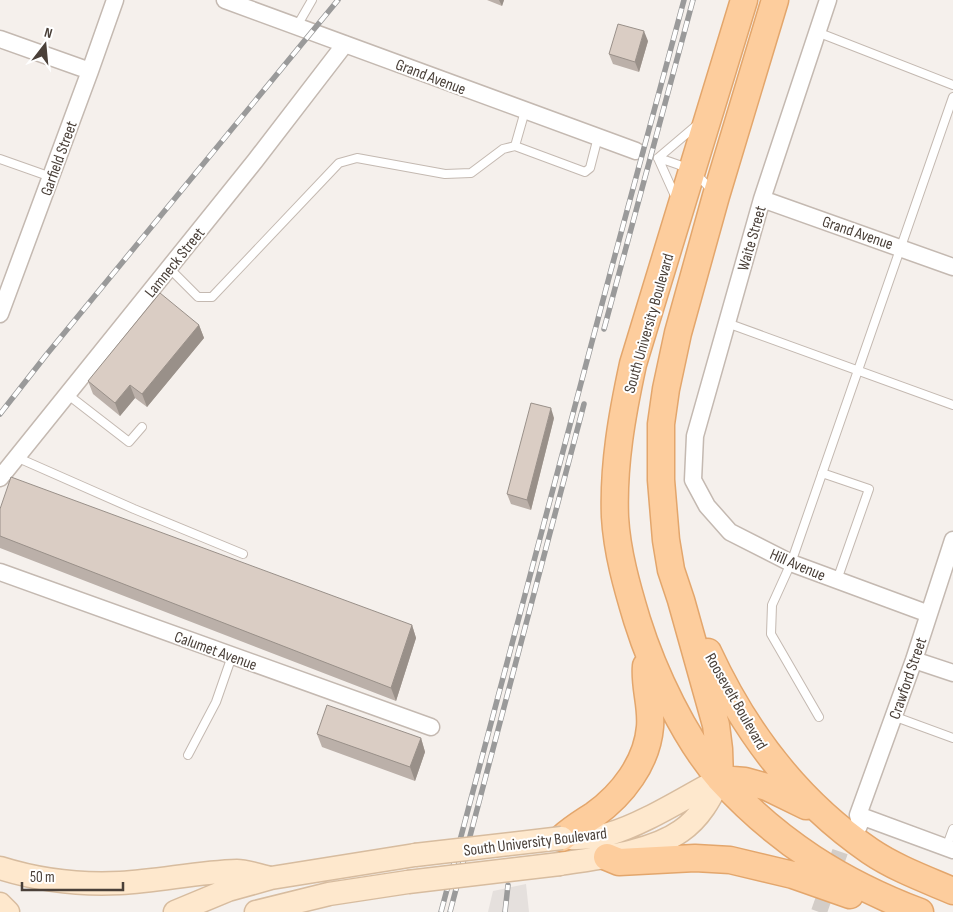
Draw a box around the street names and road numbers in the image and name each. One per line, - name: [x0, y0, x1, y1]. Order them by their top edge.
- street label: Grand Avenue: [393, 55, 468, 99]
- street label: Garfield Street: [37, 118, 82, 199]
- street label: Waite Street: [734, 204, 771, 273]
- street label: Grand Avenue: [820, 212, 895, 254]
- street label: Lamneck Street: [141, 224, 209, 302]
- street label: South University Boulevard: [620, 251, 678, 395]
- street label: Hill Avenue: [767, 545, 828, 586]
- street label: Calumet Avenue: [172, 628, 259, 675]
- street label: Crawford Street: [886, 635, 931, 722]
- street label: Roosevelt Boulevard: [700, 650, 771, 753]
- street label: South University Boulevard: [462, 824, 608, 861]

